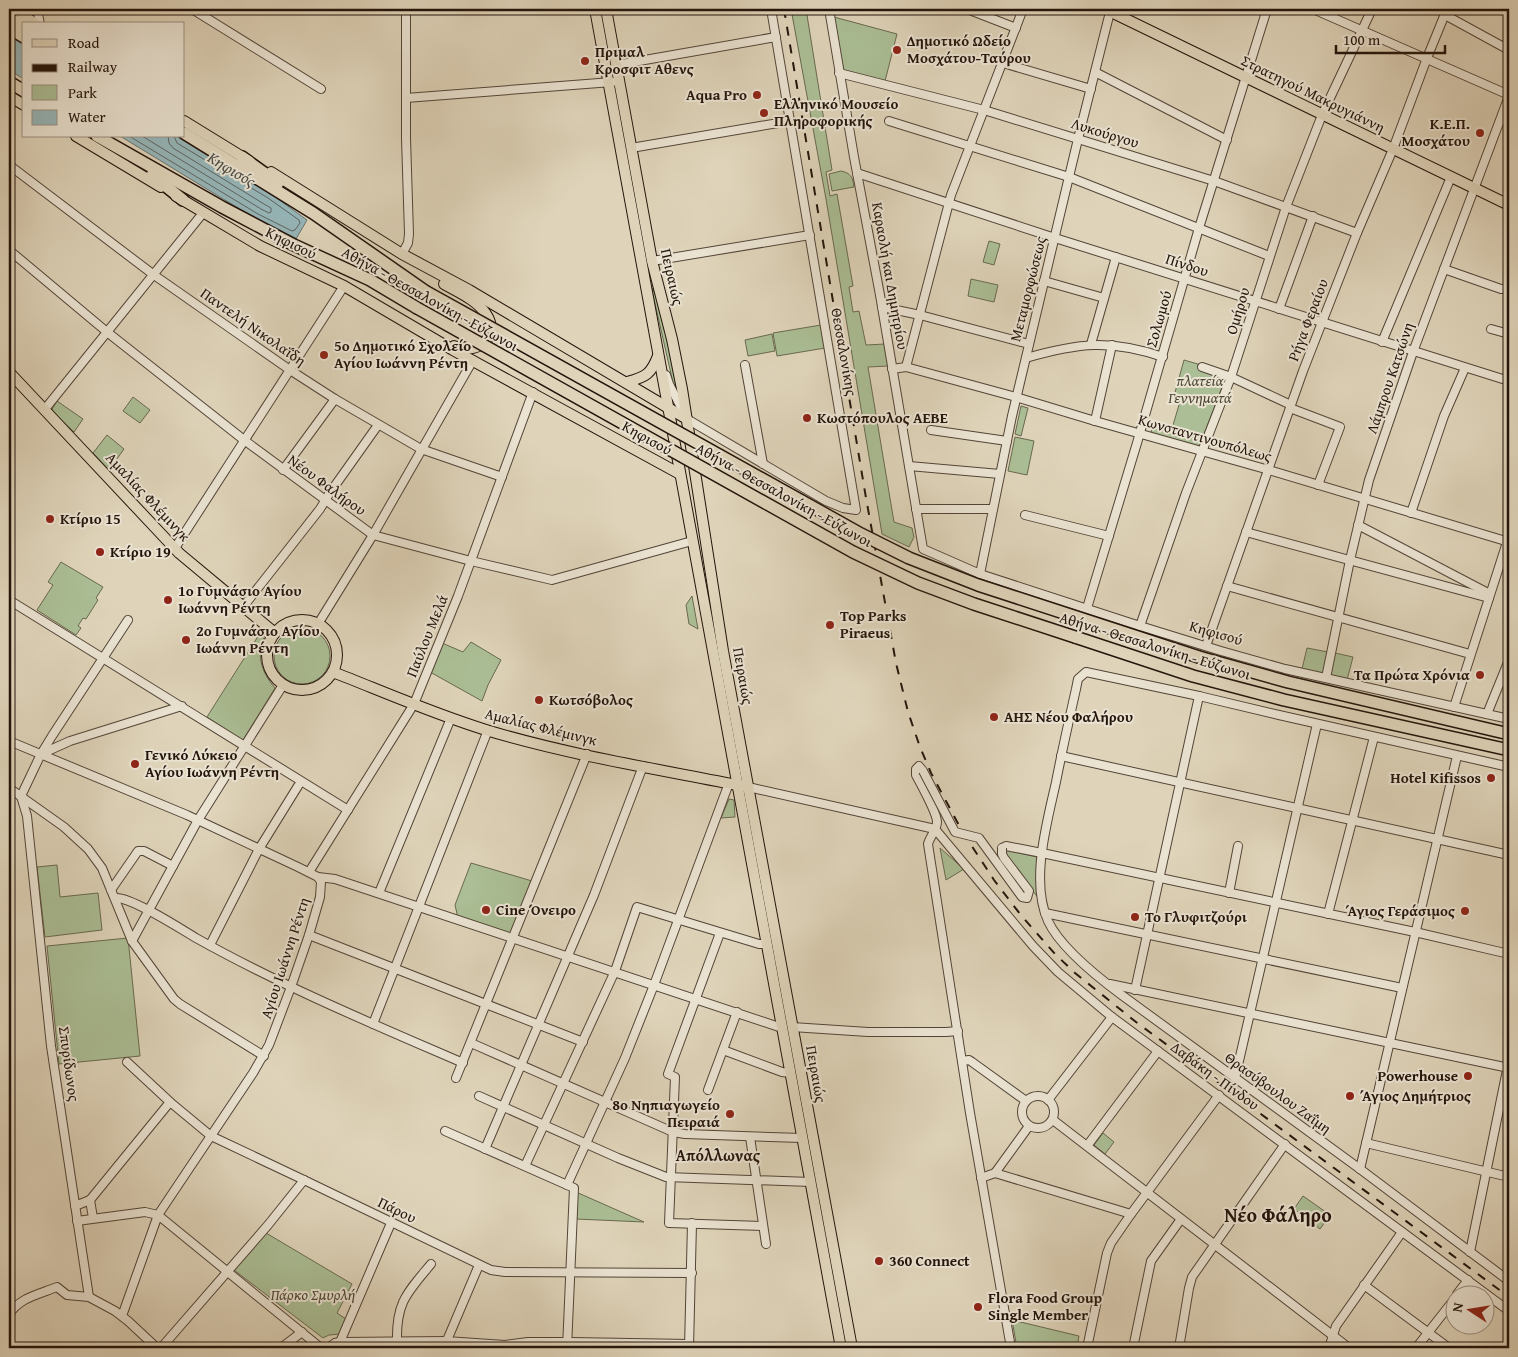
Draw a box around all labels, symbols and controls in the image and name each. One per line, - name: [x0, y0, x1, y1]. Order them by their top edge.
- legend: [22, 22, 185, 138]
- scale bar: [1336, 22, 1444, 54]
- text: 100 m: [1343, 29, 1381, 50]
- place label: Δημοτικό Ωδείο Μοσχάτου-Ταύρου: [906, 30, 1031, 68]
- text: Road: [68, 32, 99, 53]
- place label: Πριμαλ Κροσφιτ Αθενς: [595, 41, 694, 79]
- marker: Δημοτικό Ωδείο Μοσχάτου-Ταύρου: [891, 44, 903, 56]
- street label: Στρατηγού Μακρυγιάννη: [1238, 50, 1389, 138]
- marker: Πριμαλ Κροσφιτ Αθενς: [579, 55, 591, 67]
- text: Railway: [68, 56, 118, 77]
- text: Park: [68, 82, 97, 103]
- place label: Aqua Pro: [686, 84, 747, 105]
- marker: Aqua Pro: [751, 89, 763, 101]
- place label: Ελληνικό Μουσείο Πληροφορικής: [774, 93, 898, 131]
- text: Water: [68, 106, 106, 127]
- marker: Ελληνικό Μουσείο Πληροφορικής: [758, 107, 770, 119]
- street label: Λυκούργου: [1069, 112, 1142, 153]
- place label: Κ.Ε.Π. Μοσχάτου: [1402, 113, 1470, 151]
- marker: Κ.Ε.Π. Μοσχάτου: [1474, 127, 1486, 139]
- water label: Κηφισός: [202, 145, 261, 193]
- street label: Καραολή και Δημητρίου: [867, 200, 914, 352]
- street label: Κηφισού: [262, 221, 320, 264]
- street label: Μεταμορφώσεως: [1004, 233, 1051, 344]
- street label: Αθήνα - Θεσσαλονίκη - Εύζωνοι: [338, 241, 523, 356]
- street label: Πειραιώς: [656, 246, 689, 308]
- street label: Πίνδου: [1163, 248, 1212, 281]
- street label: Ρήγα Φεραίου: [1282, 275, 1333, 364]
- street label: Παντελή Νικολαΐδη: [196, 282, 310, 371]
- street label: Ομήρου: [1220, 284, 1255, 337]
- street label: Σολωμού: [1140, 288, 1177, 350]
- street label: Θεσσαλονίκης: [826, 306, 863, 398]
- street label: Λάμπρου Κατσώνη: [1361, 319, 1418, 436]
- place label: 5ο Δημοτικό Σχολείο Αγίου Ιωάννη Ρέντη: [334, 335, 471, 373]
- marker: 5ο Δημοτικό Σχολείο Αγίου Ιωάννη Ρέντη: [318, 349, 330, 361]
- park label: πλατεία Γεννηματά: [1167, 370, 1232, 408]
- place label: Κωστόπουλος ΑΕΒΕ: [817, 407, 948, 428]
- street label: Κωνσταντινουπόλεως: [1136, 408, 1275, 467]
- marker: Κωστόπουλος ΑΕΒΕ: [801, 412, 813, 424]
- street label: Κηφισού: [618, 415, 676, 460]
- street label: Αθήνα - Θεσσαλονίκη - Εύζωνοι: [692, 437, 877, 552]
- street label: Αμαλίας Φλέμινγκ: [101, 447, 195, 546]
- street label: Νέου Φαλήρου: [284, 449, 371, 520]
- place label: Κτίριο 15: [60, 508, 121, 529]
- marker: Κτίριο 15: [44, 513, 56, 525]
- place label: Κτίριο 19: [110, 541, 171, 562]
- marker: Κτίριο 19: [94, 546, 106, 558]
- place label: 1ο Γυμνάσιο Αγίου Ιωάννη Ρέντη: [178, 580, 302, 618]
- street label: Παύλου Μελά: [400, 591, 453, 680]
- marker: 1ο Γυμνάσιο Αγίου Ιωάννη Ρέντη: [162, 594, 174, 606]
- place label: Top Parks Piraeus: [840, 605, 906, 643]
- street label: Αθήνα - Θεσσαλονίκη - Εύζωνοι: [1057, 606, 1254, 685]
- street label: Κηφισού: [1187, 615, 1245, 650]
- marker: Top Parks Piraeus: [824, 619, 836, 631]
- place label: 2ο Γυμνάσιο Αγίου Ιωάννη Ρέντη: [196, 620, 320, 658]
- marker: 2ο Γυμνάσιο Αγίου Ιωάννη Ρέντη: [180, 634, 192, 646]
- street label: Πειραιώς: [728, 646, 759, 707]
- place label: Τα Πρώτα Χρόνια: [1354, 664, 1470, 685]
- marker: Τα Πρώτα Χρόνια: [1474, 669, 1486, 681]
- place label: Κωτσόβολος: [549, 689, 633, 710]
- marker: Κωτσόβολος: [533, 694, 545, 706]
- street label: Αμαλίας Φλέμινγκ: [483, 702, 600, 751]
- place label: ΑΗΣ Νέου Φαλήρου: [1004, 706, 1133, 727]
- marker: ΑΗΣ Νέου Φαλήρου: [988, 711, 1000, 723]
- place label: Γενικό Λύκειο Αγίου Ιωάννη Ρέντη: [145, 744, 279, 782]
- marker: Γενικό Λύκειο Αγίου Ιωάννη Ρέντη: [129, 758, 141, 770]
- place label: Hotel Kifissos: [1390, 767, 1481, 788]
- marker: Hotel Kifissos: [1485, 772, 1497, 784]
- street label: Αγίου Ιωάννη Ρέντη: [255, 894, 314, 1021]
- place label: Cine Όνειρο: [496, 899, 576, 920]
- place label: Άγιος Γεράσιμος: [1345, 900, 1455, 921]
- marker: Cine Όνειρο: [480, 904, 492, 916]
- marker: Άγιος Γεράσιμος: [1459, 905, 1471, 917]
- place label: Το Γλυφιτζούρι: [1145, 906, 1247, 927]
- marker: Το Γλυφιτζούρι: [1129, 911, 1141, 923]
- street label: Σπυρίδωνος: [54, 1025, 85, 1103]
- street label: Δαβάκη - Πίνδου: [1167, 1036, 1264, 1115]
- street label: Πειραιώς: [801, 1044, 832, 1105]
- street label: Θρασύβουλου Ζαΐμη: [1221, 1047, 1336, 1138]
- place label: Powerhouse: [1377, 1065, 1458, 1086]
- marker: Powerhouse: [1462, 1070, 1474, 1082]
- place label: Άγιος Δημήτριος: [1360, 1085, 1471, 1106]
- marker: Άγιος Δημήτριος: [1344, 1090, 1356, 1102]
- place label: 8ο Νηπιαγωγείο Πειραιά: [612, 1094, 720, 1132]
- marker: 8ο Νηπιαγωγείο Πειραιά: [724, 1108, 736, 1120]
- district label: Απόλλωνας: [676, 1143, 761, 1167]
- street label: Πάρου: [375, 1191, 420, 1228]
- district label: Νέο Φάληρο: [1224, 1200, 1332, 1229]
- place label: 360 Connect: [889, 1250, 970, 1271]
- marker: 360 Connect: [873, 1255, 885, 1267]
- park label: Πάρκο Σµυρλή: [270, 1284, 356, 1305]
- north arrow: [1446, 1284, 1496, 1334]
- place label: Flora Food Group Single Member: [988, 1287, 1103, 1325]
- text: N: [1447, 1300, 1468, 1314]
- marker: Flora Food Group Single Member: [972, 1301, 984, 1313]

